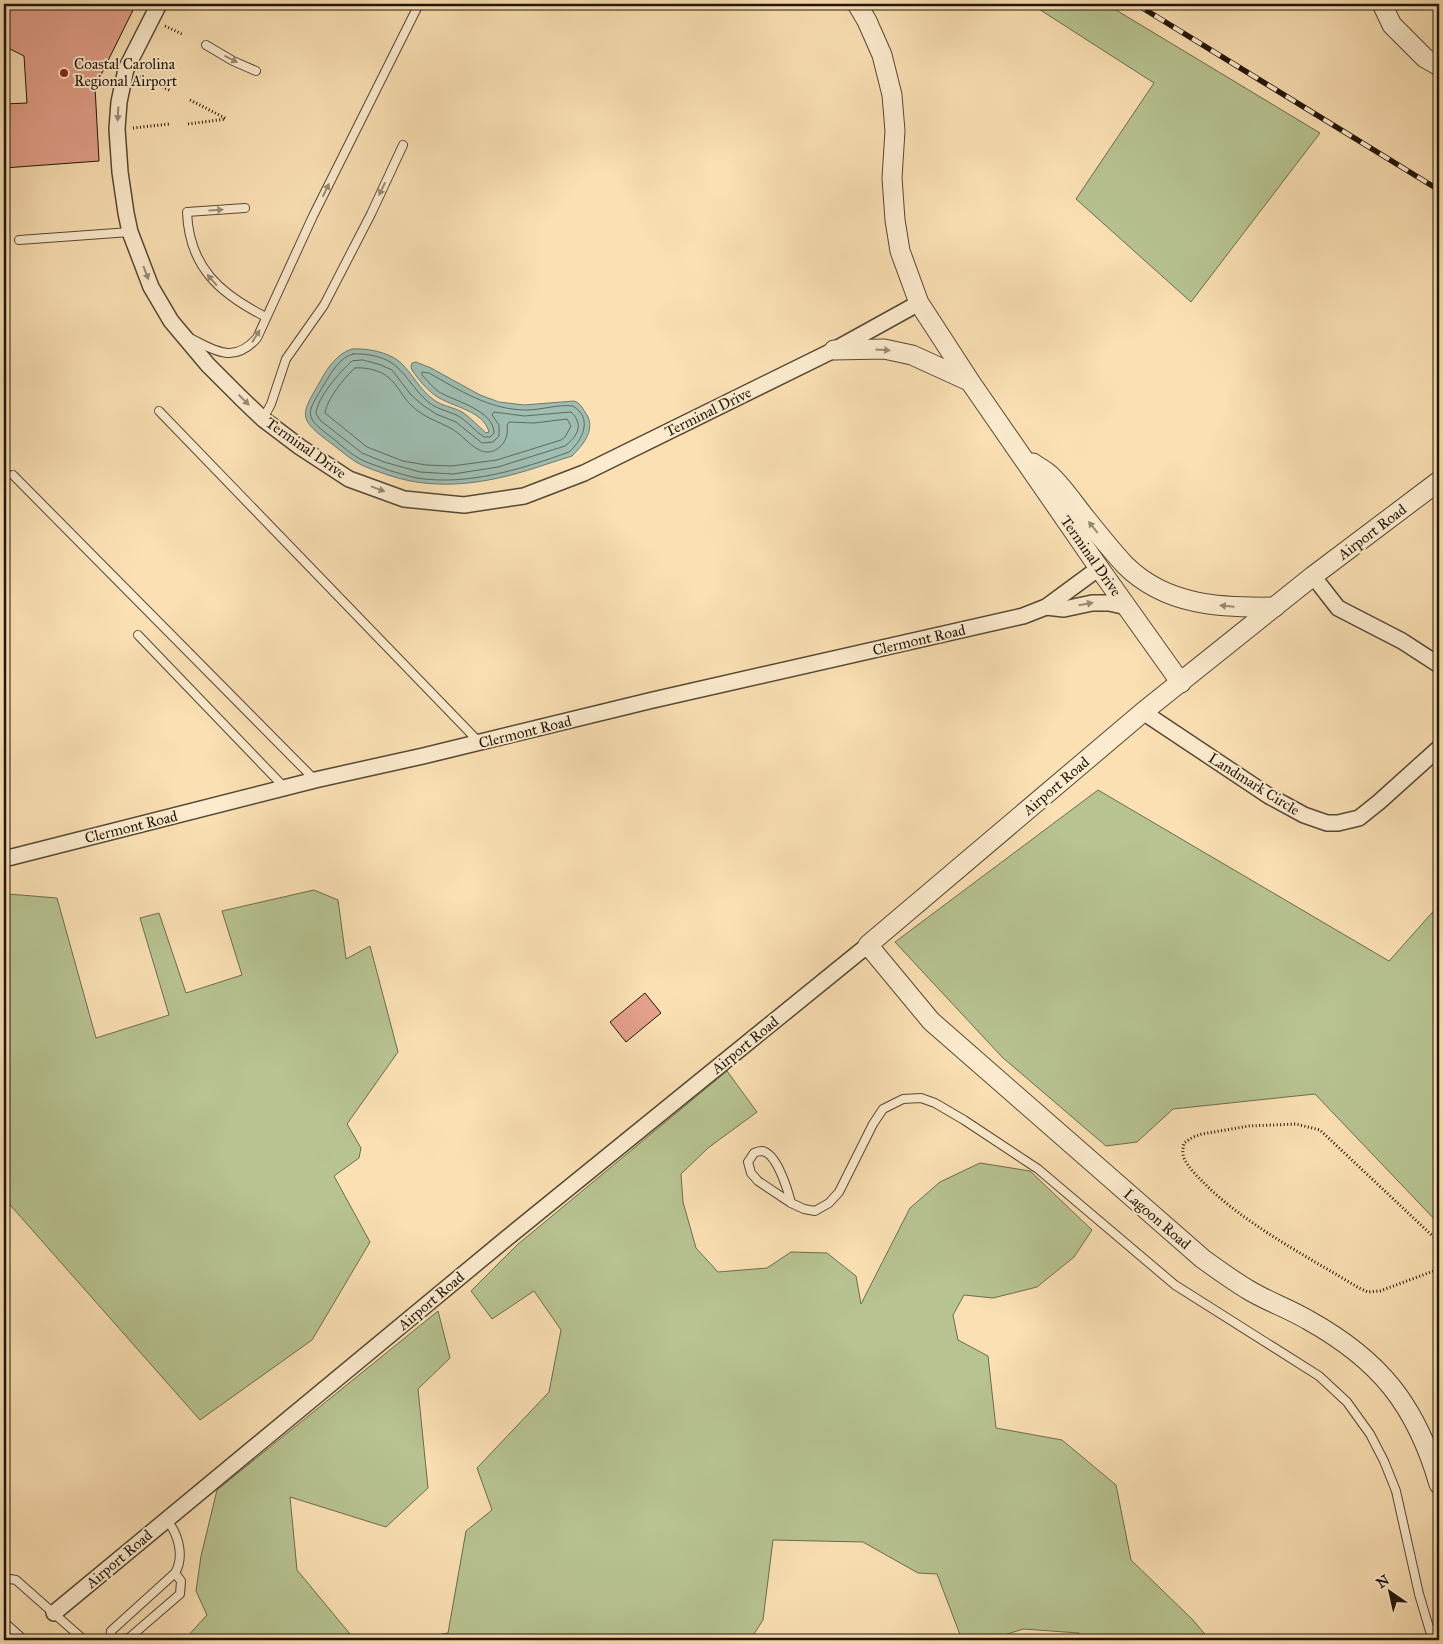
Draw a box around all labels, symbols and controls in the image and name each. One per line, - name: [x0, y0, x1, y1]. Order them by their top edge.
- place label: Coastal Carolina Regional Airport: [74, 55, 178, 90]
- one-way arrow: [223, 55, 238, 63]
- marker: Coastal Carolina Regional Airport: [58, 67, 70, 79]
- one-way arrow: [114, 106, 122, 122]
- one-way arrow: [378, 182, 386, 196]
- one-way arrow: [322, 183, 330, 197]
- one-way arrow: [208, 206, 224, 214]
- one-way arrow: [142, 265, 150, 280]
- one-way arrow: [206, 274, 218, 286]
- one-way arrow: [252, 330, 261, 343]
- one-way arrow: [875, 347, 891, 355]
- street label: Terminal Drive: [662, 383, 754, 441]
- one-way arrow: [237, 394, 249, 406]
- street label: Terminal Drive: [262, 414, 350, 482]
- one-way arrow: [371, 485, 386, 493]
- street label: Airport Road: [1333, 500, 1410, 564]
- street label: Terminal Drive: [1057, 512, 1125, 600]
- one-way arrow: [1087, 520, 1098, 533]
- one-way arrow: [1079, 600, 1095, 608]
- one-way arrow: [1218, 602, 1234, 610]
- street label: Clermont Road: [871, 620, 968, 659]
- street label: Clermont Road: [477, 712, 574, 752]
- street label: Landmark Circle: [1205, 749, 1303, 819]
- street label: Airport Road: [1018, 753, 1093, 820]
- street label: Clermont Road: [83, 807, 180, 847]
- street label: Airport Road: [707, 1012, 783, 1078]
- street label: Lagoon Road: [1120, 1185, 1195, 1253]
- street label: Airport Road: [393, 1268, 468, 1335]
- street label: Airport Road: [81, 1526, 156, 1593]
- north arrow: [1366, 1566, 1416, 1616]
- text: N: [1373, 1571, 1393, 1592]

